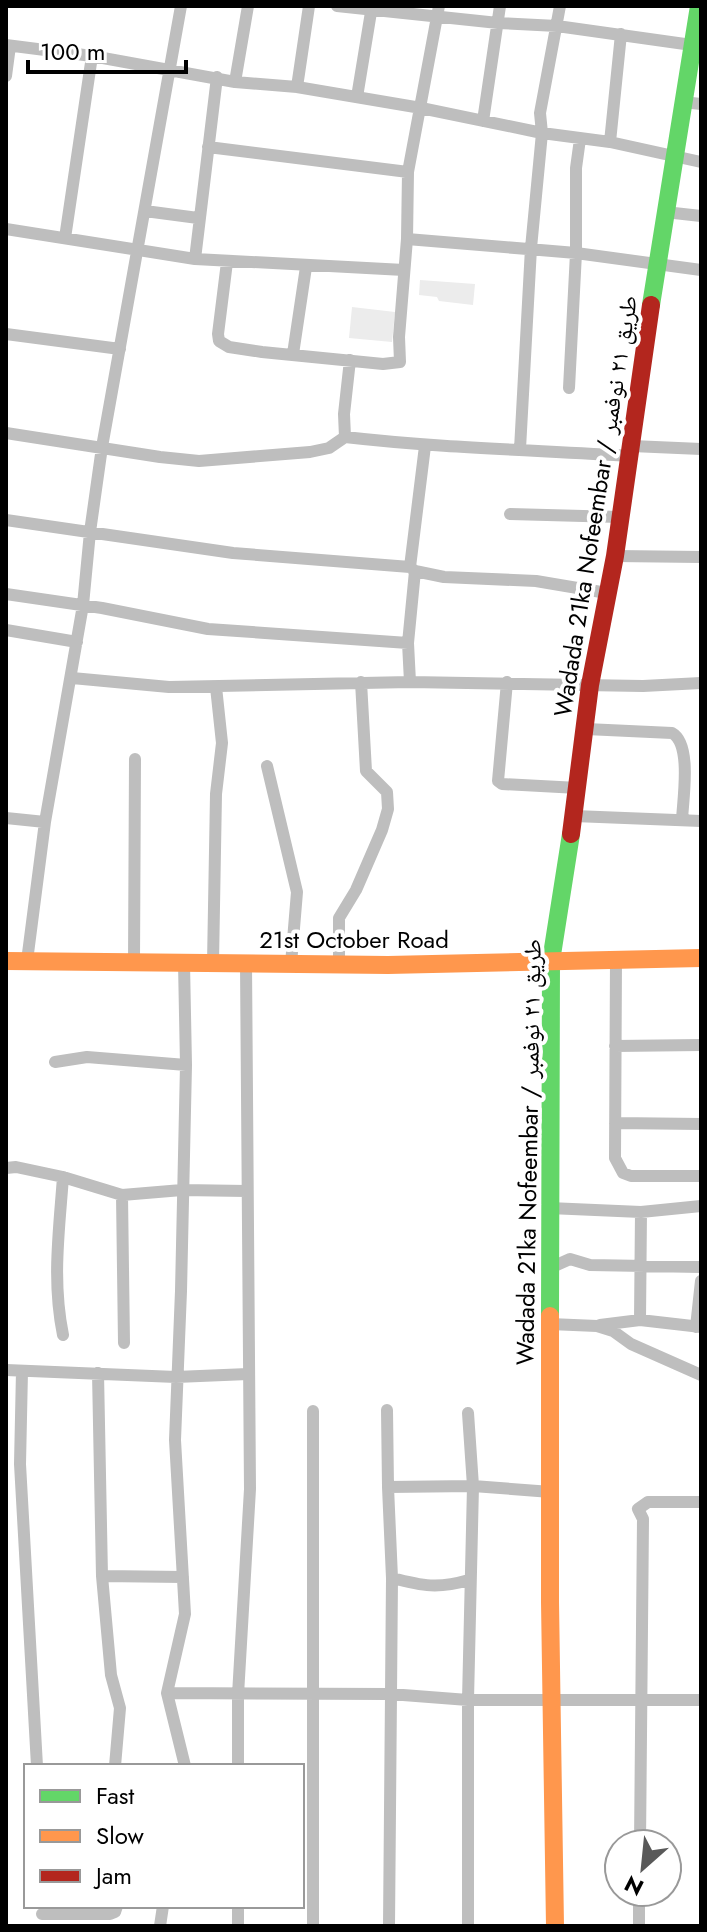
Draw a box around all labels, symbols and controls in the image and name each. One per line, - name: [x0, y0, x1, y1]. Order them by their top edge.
- scale bar: [28, 24, 186, 74]
- text: 100 m: [40, 34, 106, 69]
- street label: Wadada 21ka Nofeembar / طريق ٢١ نوفمبر: [545, 293, 646, 719]
- street label: 21st October Road: [259, 922, 449, 957]
- street label: Wadada 21ka Nofeembar / طريق ٢١ نوفمبر: [507, 939, 550, 1365]
- legend: [24, 1764, 304, 1908]
- text: Fast: [96, 1778, 134, 1813]
- text: Slow: [96, 1818, 144, 1853]
- north arrow: [603, 1828, 683, 1908]
- text: Jam: [93, 1858, 132, 1893]
- text: N: [619, 1868, 649, 1904]

